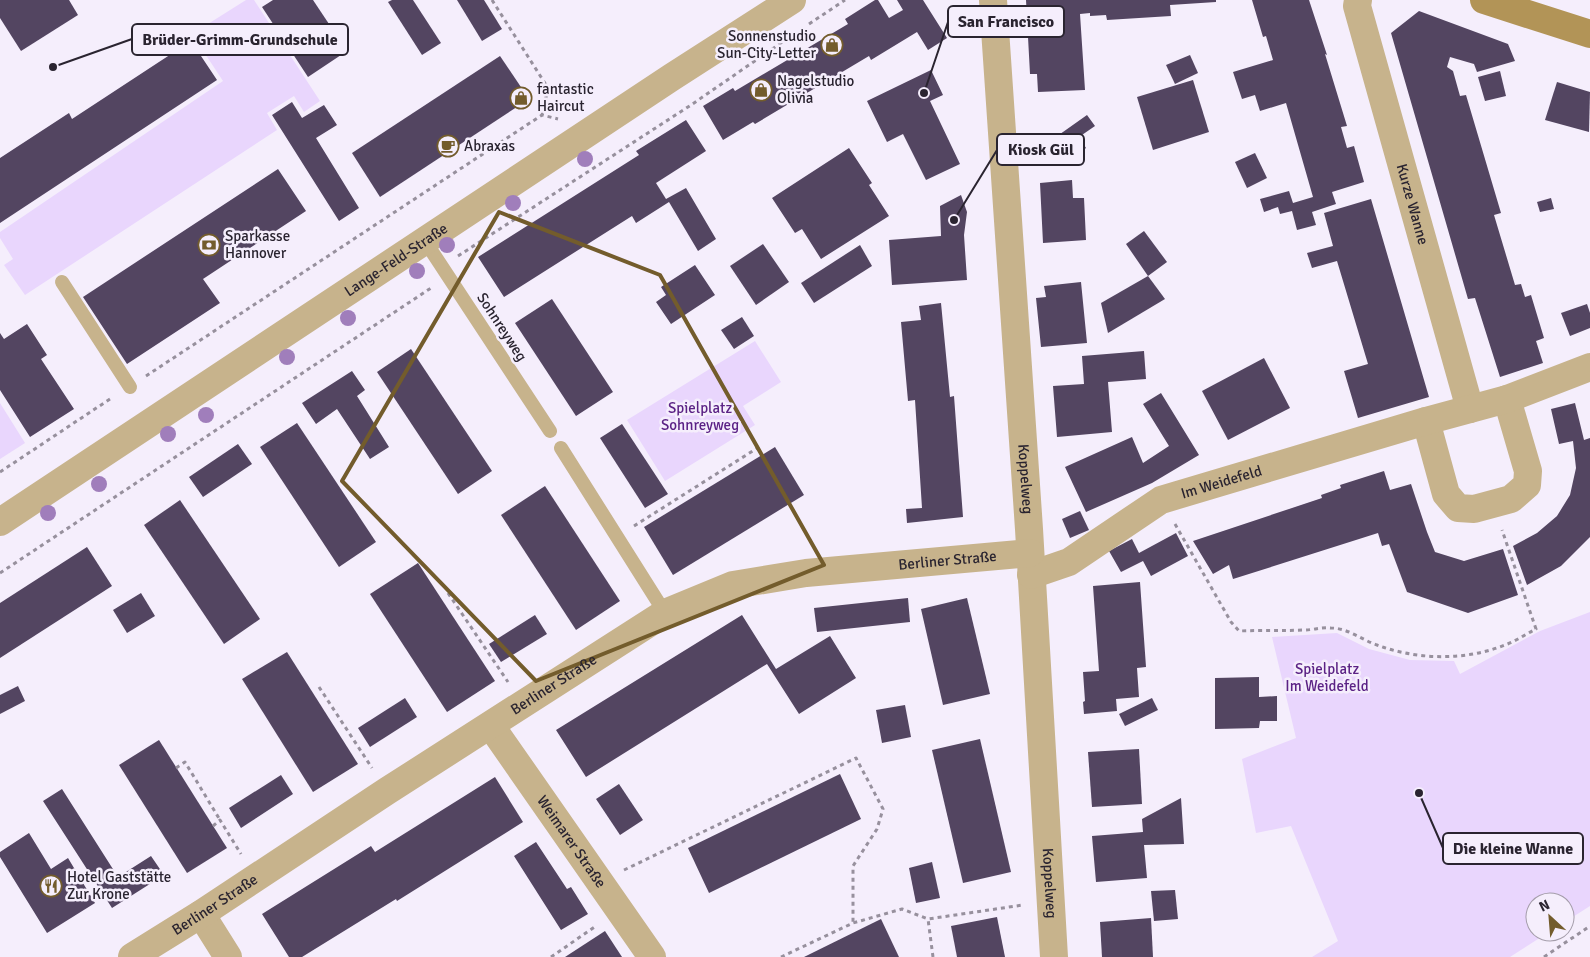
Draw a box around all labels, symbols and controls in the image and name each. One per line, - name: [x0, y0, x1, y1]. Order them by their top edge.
- callout: San Francisco: [948, 6, 1064, 37]
- text: San Francisco: [958, 12, 1054, 32]
- callout: Brüder-Grimm-Grundschule: [132, 24, 348, 55]
- place label: Sonnenstudio Sun-City-Letter: [717, 27, 816, 62]
- text: Brüder-Grimm-Grundschule: [142, 30, 338, 50]
- shop icon: Sonnenstudio Sun-City-Letter: [820, 33, 844, 57]
- place label: Nagelstudio Olivia: [777, 72, 855, 107]
- shop icon: Nagelstudio Olivia: [749, 78, 773, 102]
- place label: fantastic Haircut: [537, 80, 594, 115]
- shop icon: fantastic Haircut: [509, 86, 533, 110]
- cafe icon: Abraxas: [436, 134, 460, 158]
- callout: Kiosk Gül: [997, 134, 1084, 165]
- place label: Abraxas: [464, 137, 516, 155]
- text: Kiosk Gül: [1008, 140, 1074, 160]
- street label: Kurze Wanne: [1393, 162, 1433, 247]
- street label: Lange-Feld-Straße: [341, 219, 451, 300]
- place label: Sparkasse Hannover: [225, 227, 290, 262]
- bank icon: Sparkasse Hannover: [197, 233, 221, 257]
- street label: Sohnreyweg: [473, 289, 531, 365]
- park label: Spielplatz Sohnreyweg: [661, 399, 739, 434]
- street label: Koppelweg: [1014, 443, 1037, 515]
- street label: Im Weidefeld: [1179, 461, 1264, 503]
- street label: Berliner Straße: [898, 547, 997, 574]
- street label: Berliner Straße: [507, 650, 600, 719]
- park label: Spielplatz Im Weidefeld: [1285, 660, 1369, 695]
- street label: Weimarer Straße: [533, 792, 610, 891]
- callout: Die kleine Wanne: [1443, 833, 1583, 864]
- text: Die kleine Wanne: [1453, 839, 1573, 859]
- street label: Koppelweg: [1039, 848, 1061, 919]
- place label: Hotel Gaststätte Zur Krone: [67, 868, 171, 903]
- street label: Berliner Straße: [169, 870, 261, 939]
- restaurant icon: Hotel Gaststätte Zur Krone: [39, 874, 63, 898]
- north arrow: [1525, 892, 1575, 942]
- text: N: [1536, 896, 1553, 916]

